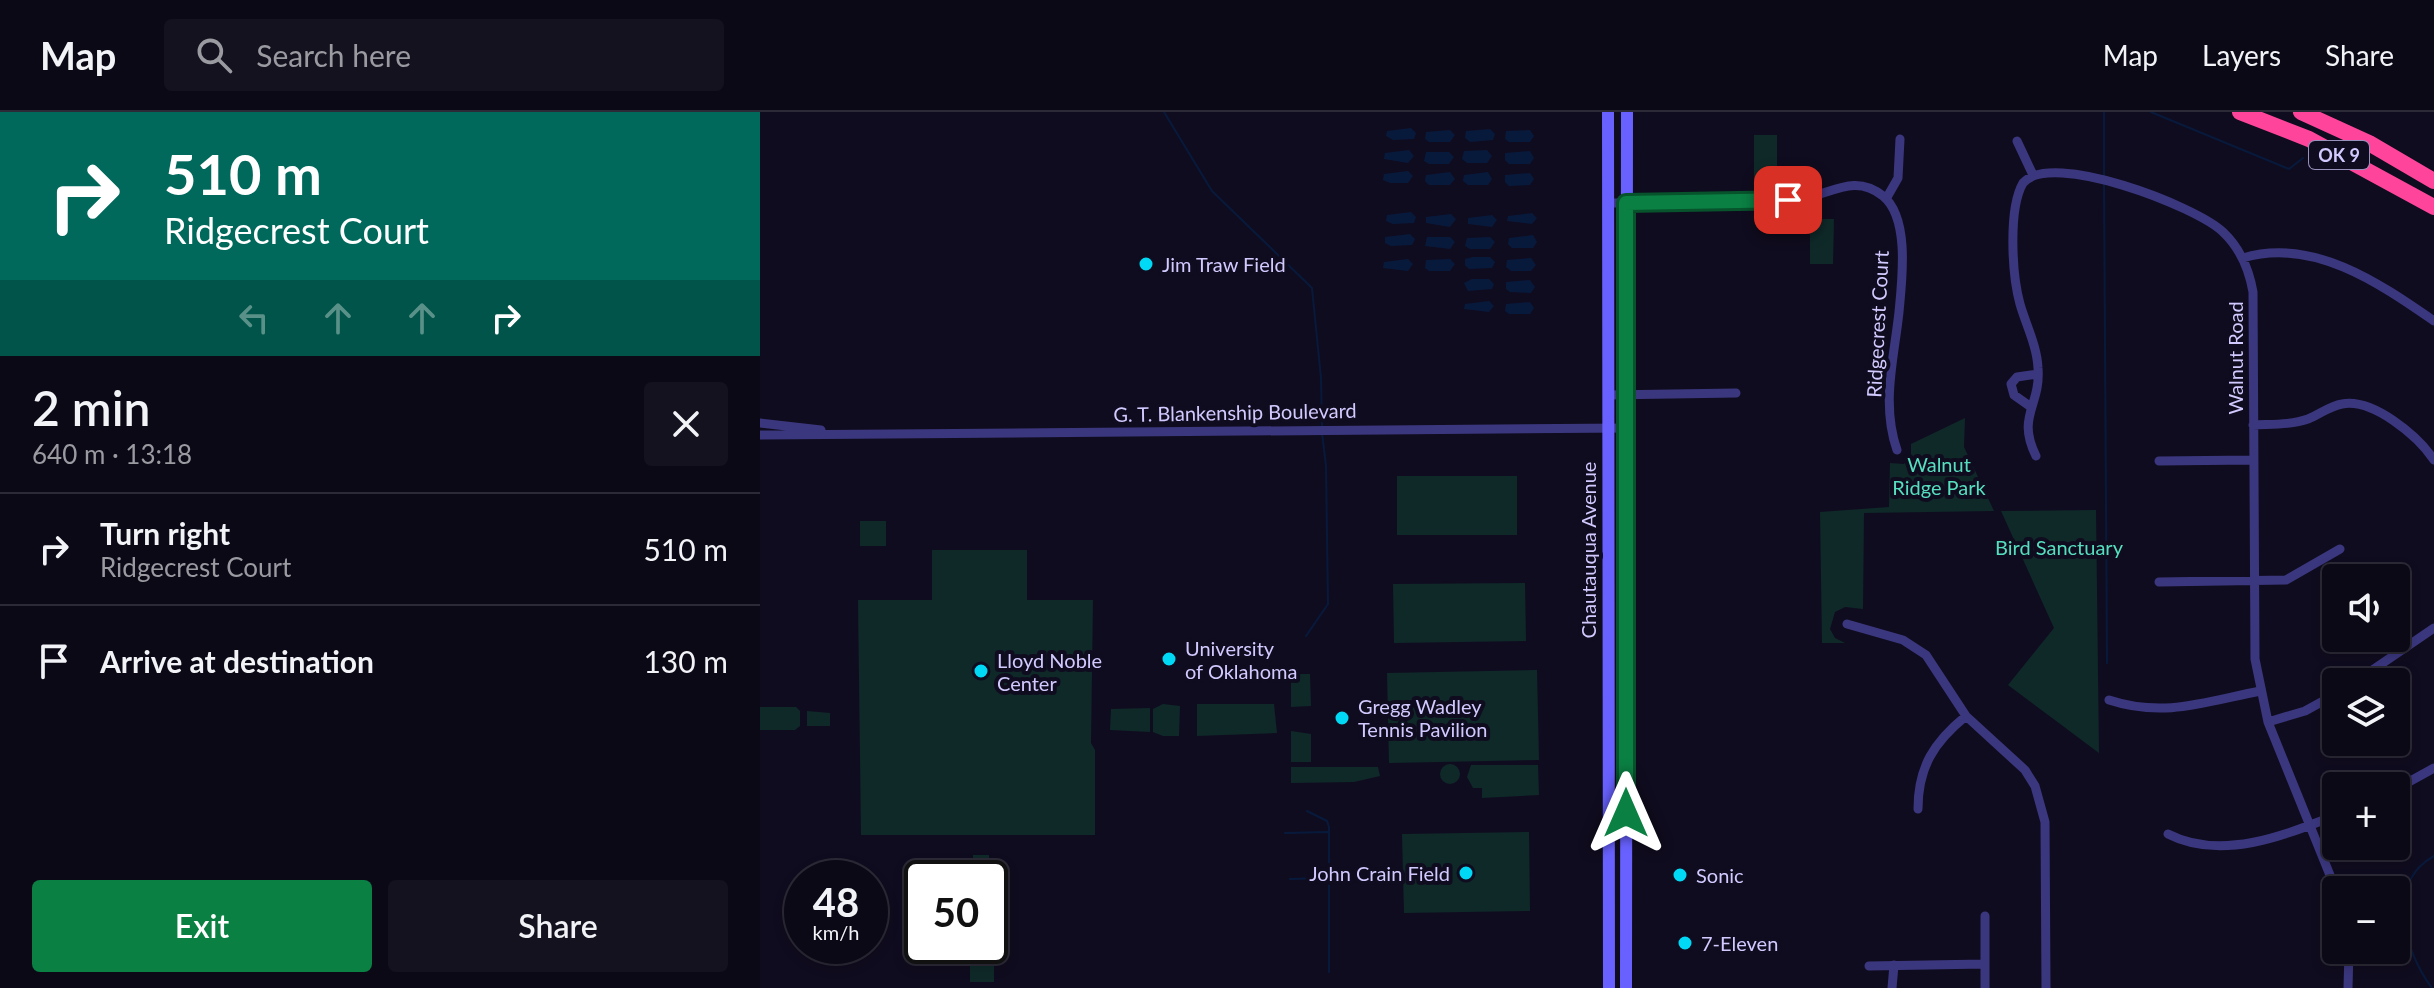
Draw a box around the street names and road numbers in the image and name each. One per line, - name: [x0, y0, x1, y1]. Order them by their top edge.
- road number: OK 9: [2309, 141, 2369, 169]
- street label: Ridgecrest Court: [1861, 250, 1893, 398]
- street label: Walnut Road: [2223, 301, 2247, 415]
- street label: G. T. Blankenship Boulevard: [1113, 398, 1357, 426]
- street label: Chautauqua Avenue: [1576, 462, 1600, 638]

